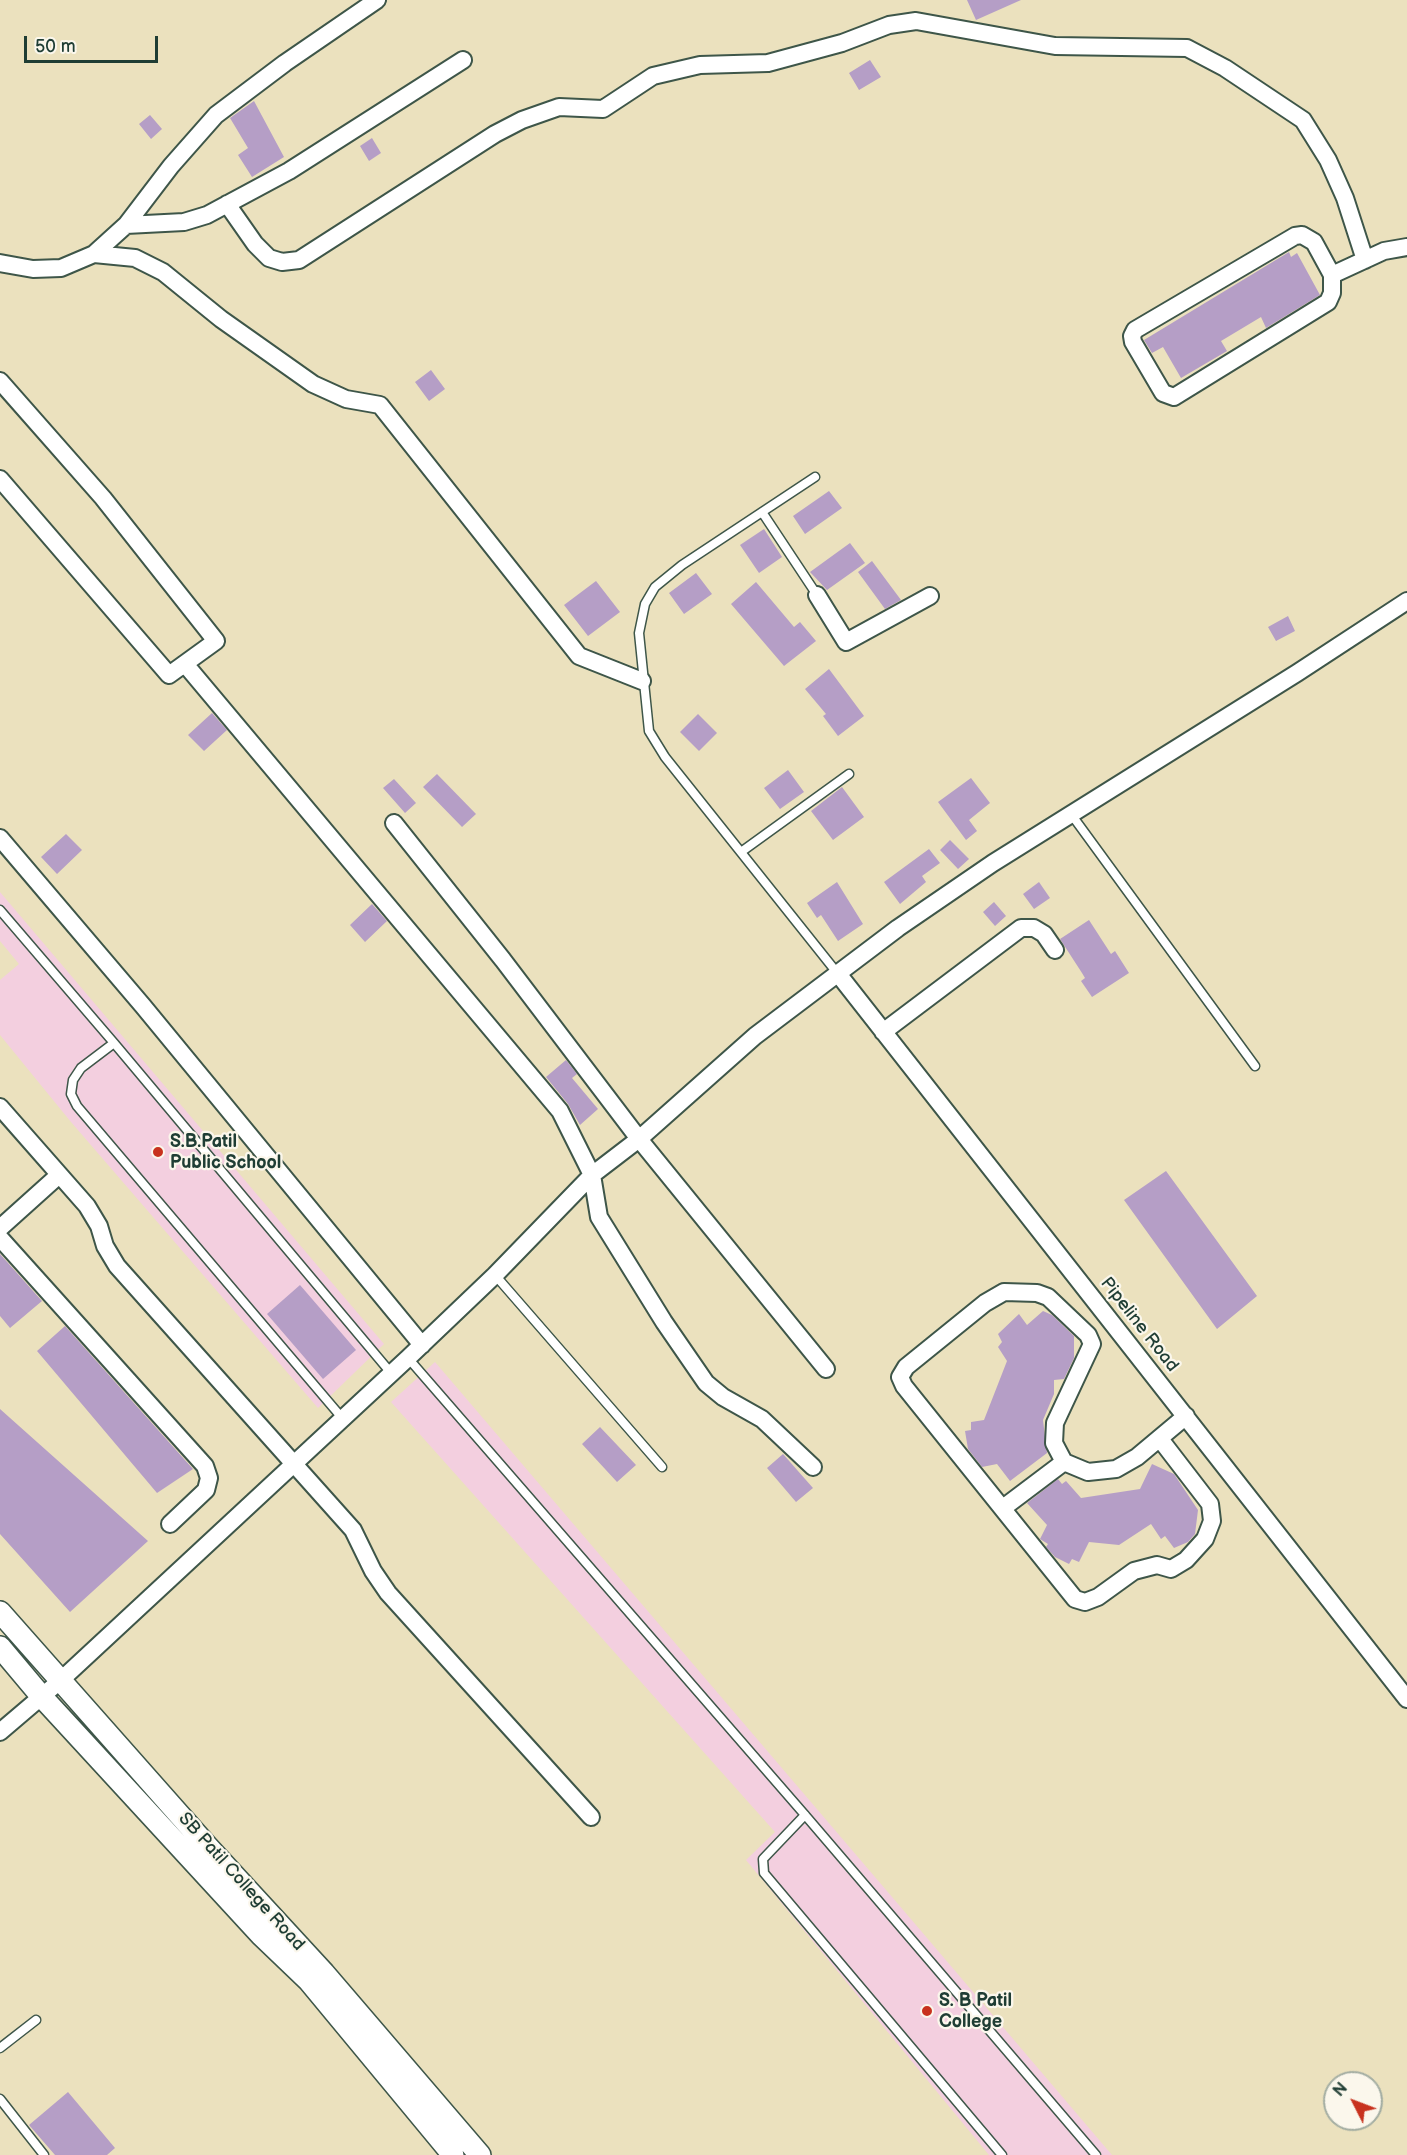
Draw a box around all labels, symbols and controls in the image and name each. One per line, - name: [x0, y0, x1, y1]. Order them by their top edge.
- scale bar: [27, 24, 160, 62]
- text: 50 m: [35, 36, 76, 57]
- place label: S.B.Patil Public School: [170, 1131, 281, 1174]
- marker: S.B.Patil Public School: [151, 1145, 165, 1159]
- street label: Pipeline Road: [1095, 1273, 1183, 1377]
- street label: SB Patil College Road: [173, 1808, 309, 1956]
- place label: S. B Patil College: [939, 1990, 1012, 2032]
- marker: S. B Patil College: [920, 2004, 934, 2018]
- north arrow: [1323, 2071, 1383, 2131]
- text: N: [1330, 2079, 1352, 2101]

